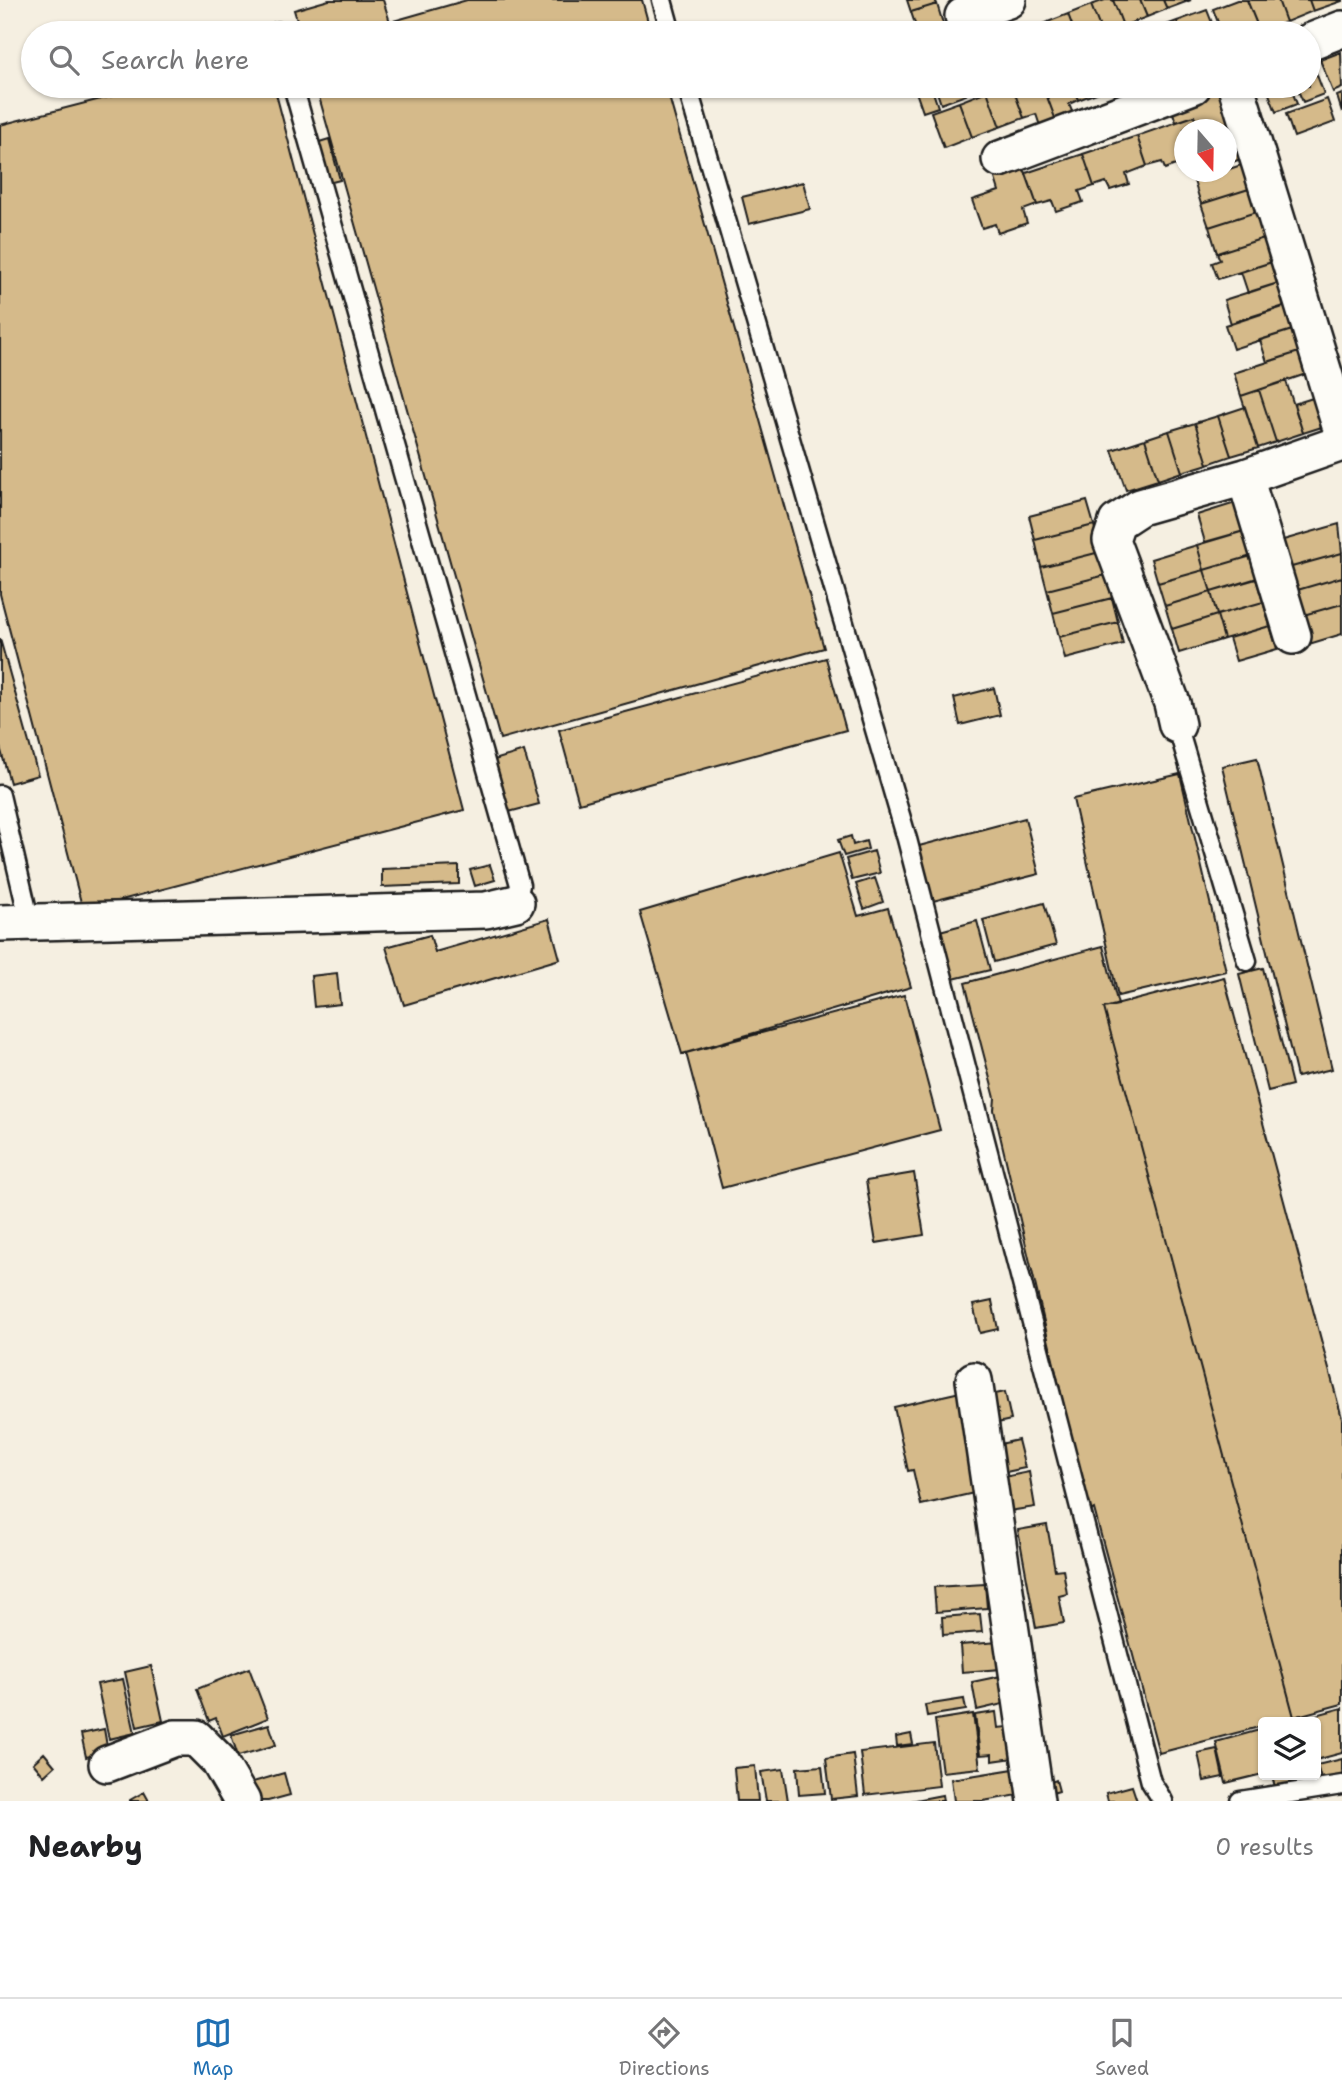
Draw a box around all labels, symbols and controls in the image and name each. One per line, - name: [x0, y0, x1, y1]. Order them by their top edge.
- search box: [21, 21, 1321, 98]
- icon: search: [45, 41, 83, 79]
- text: Search here: [101, 42, 250, 77]
- north arrow: [1174, 119, 1237, 182]
- map controls: [1258, 1717, 1321, 1780]
- button: layers: [1258, 1717, 1321, 1780]
- text: Nearby: [28, 1826, 143, 1867]
- text: 0 results: [1215, 1832, 1314, 1862]
- tab: Map: [193, 2014, 233, 2081]
- tab: Directions: [619, 2014, 710, 2081]
- tab: Saved: [1095, 2014, 1149, 2081]

